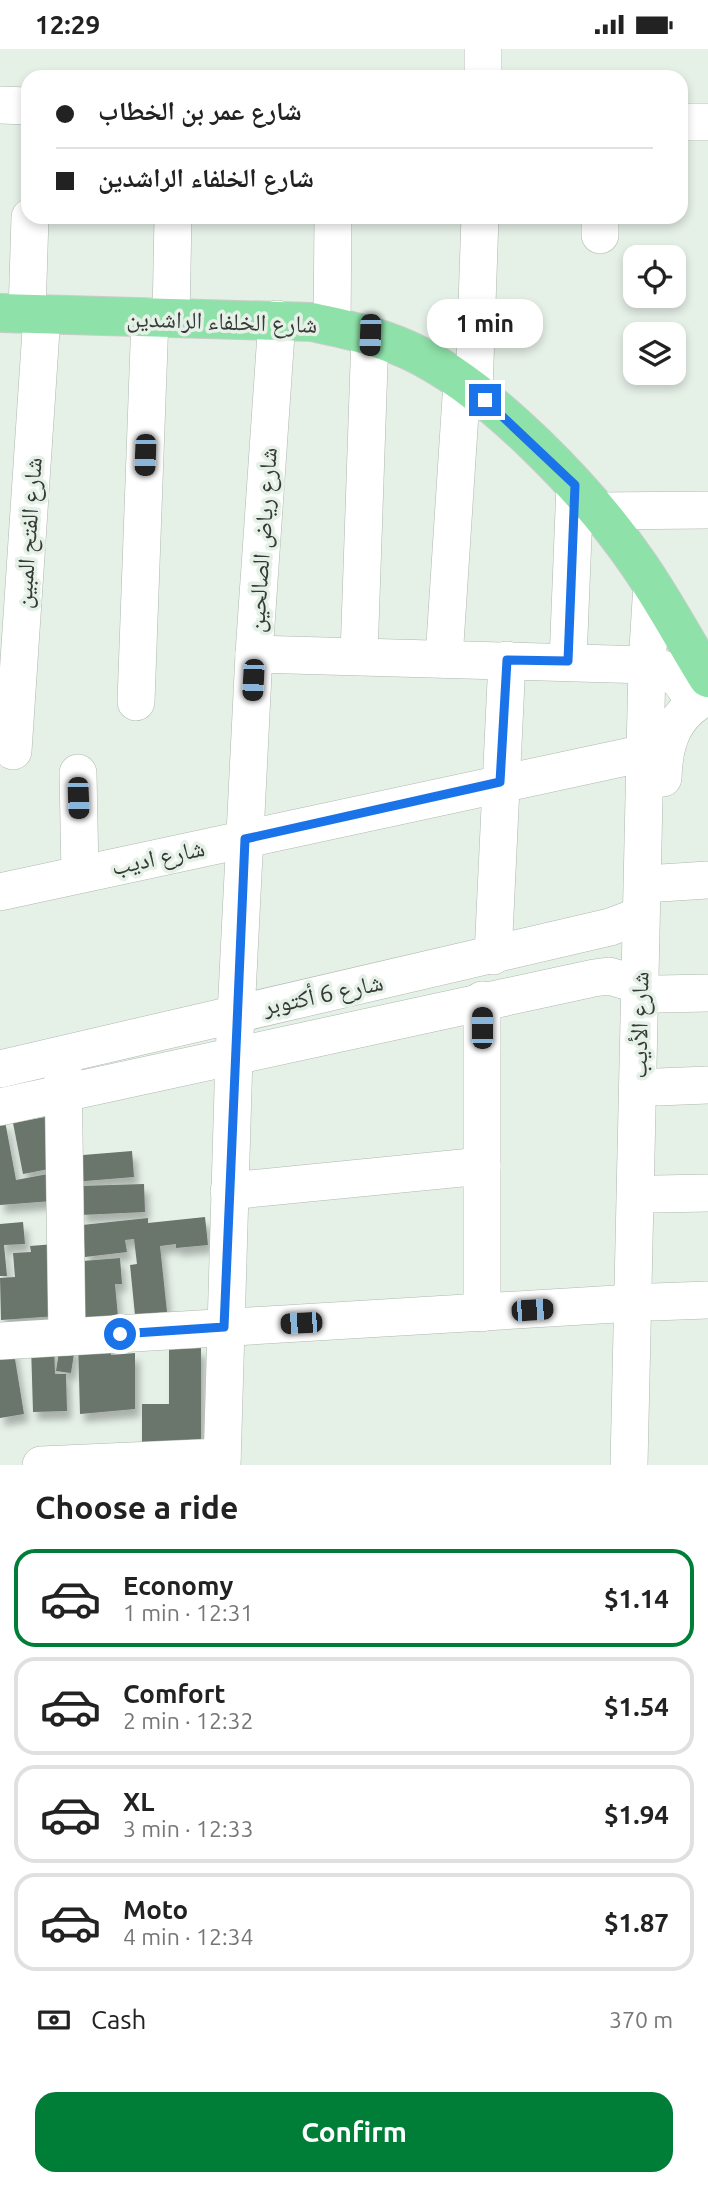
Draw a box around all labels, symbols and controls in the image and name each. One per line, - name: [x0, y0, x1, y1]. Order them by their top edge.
- text: 12:29: [35, 10, 100, 39]
- text: شارع عمر بن الخطاب: [98, 96, 302, 125]
- text: شارع الخلفاء الراشدين: [98, 163, 314, 192]
- map controls: [623, 245, 686, 385]
- button: locate: [623, 245, 686, 308]
- callout: 1 min: [427, 299, 543, 347]
- street label: شارع الخلفاء الراشدين: [126, 304, 318, 340]
- text: 1 min: [456, 311, 514, 336]
- car: [359, 314, 382, 356]
- button: layers: [623, 322, 686, 385]
- route end: [469, 384, 501, 416]
- car: [134, 434, 157, 476]
- street label: شارع رياض الصالحين: [242, 446, 284, 634]
- street label: شارع الفتح المبين: [9, 456, 49, 610]
- car: [242, 658, 265, 702]
- car: [67, 777, 90, 819]
- street label: شارع اديب: [109, 834, 207, 882]
- street label: شارع 6 أكتوبر: [260, 968, 386, 1022]
- street label: شارع الأديب: [625, 971, 655, 1079]
- car: [472, 1007, 493, 1049]
- car: [511, 1298, 554, 1322]
- car: [280, 1311, 323, 1335]
- route start: [104, 1318, 136, 1350]
- text: Choose a ride: [35, 1489, 238, 1525]
- icon: car: [39, 1567, 102, 1630]
- text: Economy: [123, 1571, 233, 1600]
- text: $1.14: [604, 1584, 669, 1613]
- text: 1 min · 12:31: [123, 1600, 254, 1625]
- icon: car: [39, 1675, 102, 1738]
- text: Comfort: [123, 1679, 226, 1708]
- text: $1.54: [604, 1692, 669, 1721]
- text: 2 min · 12:32: [123, 1708, 254, 1733]
- icon: car: [39, 1783, 102, 1846]
- text: XL: [123, 1787, 154, 1816]
- text: $1.94: [604, 1800, 669, 1829]
- text: 3 min · 12:33: [123, 1816, 254, 1841]
- icon: car: [39, 1891, 102, 1954]
- text: Moto: [123, 1895, 188, 1924]
- text: $1.87: [604, 1908, 669, 1937]
- text: 4 min · 12:34: [123, 1924, 254, 1949]
- icon: cash: [35, 2001, 73, 2039]
- text: Cash: [91, 2005, 146, 2034]
- text: 370 m: [609, 2007, 673, 2032]
- button: Confirm: [35, 2092, 673, 2172]

